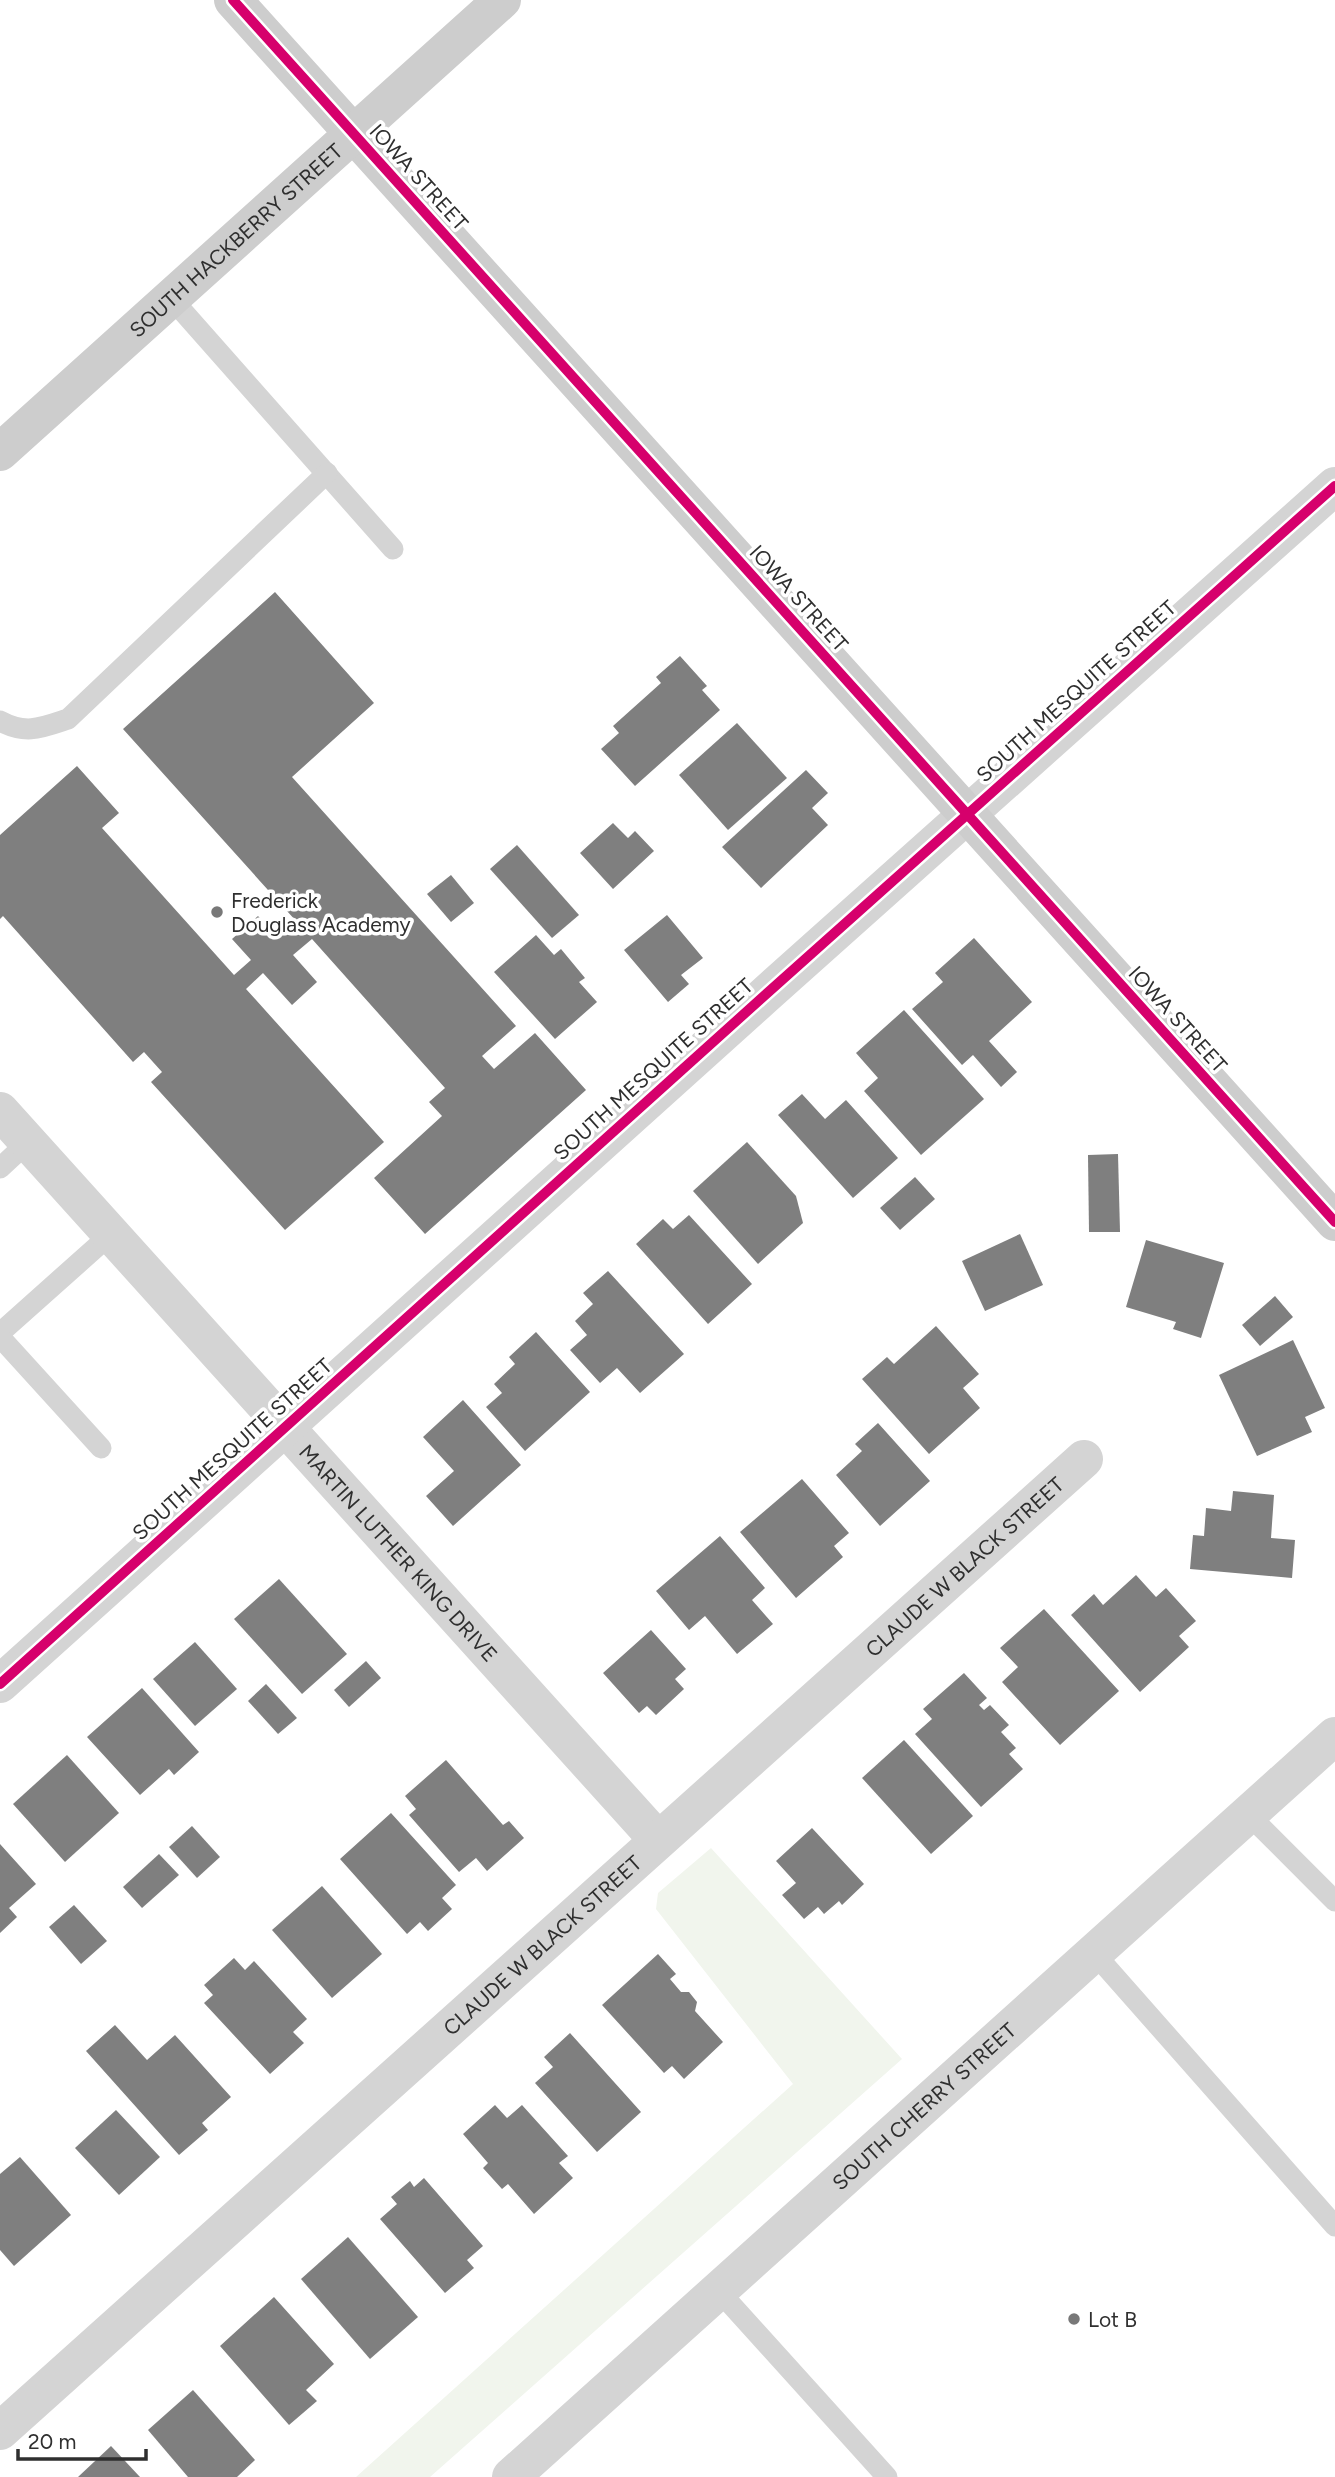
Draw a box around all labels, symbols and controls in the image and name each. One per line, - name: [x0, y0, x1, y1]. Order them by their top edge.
- street label: IOWA STREET: [365, 119, 474, 236]
- street label: SOUTH HACKBERRY STREET: [124, 137, 347, 342]
- street label: IOWA STREET: [745, 540, 854, 657]
- street label: SOUTH MESQUITE STREET: [971, 595, 1181, 787]
- place label: Frederick Douglass Academy: [231, 888, 410, 937]
- marker: Frederick Douglass Academy: [209, 904, 225, 920]
- street label: IOWA STREET: [1124, 961, 1233, 1078]
- street label: SOUTH MESQUITE STREET: [548, 973, 758, 1165]
- street label: SOUTH MESQUITE STREET: [127, 1353, 337, 1545]
- street label: MARTIN LUTHER KING DRIVE: [294, 1439, 503, 1666]
- street label: CLAUDE W BLACK STREET: [860, 1471, 1069, 1662]
- street label: CLAUDE W BLACK STREET: [438, 1849, 646, 2040]
- street label: SOUTH CHERRY STREET: [827, 2017, 1021, 2195]
- place label: Lot B: [1088, 2307, 1137, 2332]
- marker: Lot B: [1066, 2311, 1082, 2327]
- scale bar: [18, 2418, 145, 2462]
- text: 20 m: [28, 2429, 76, 2454]

